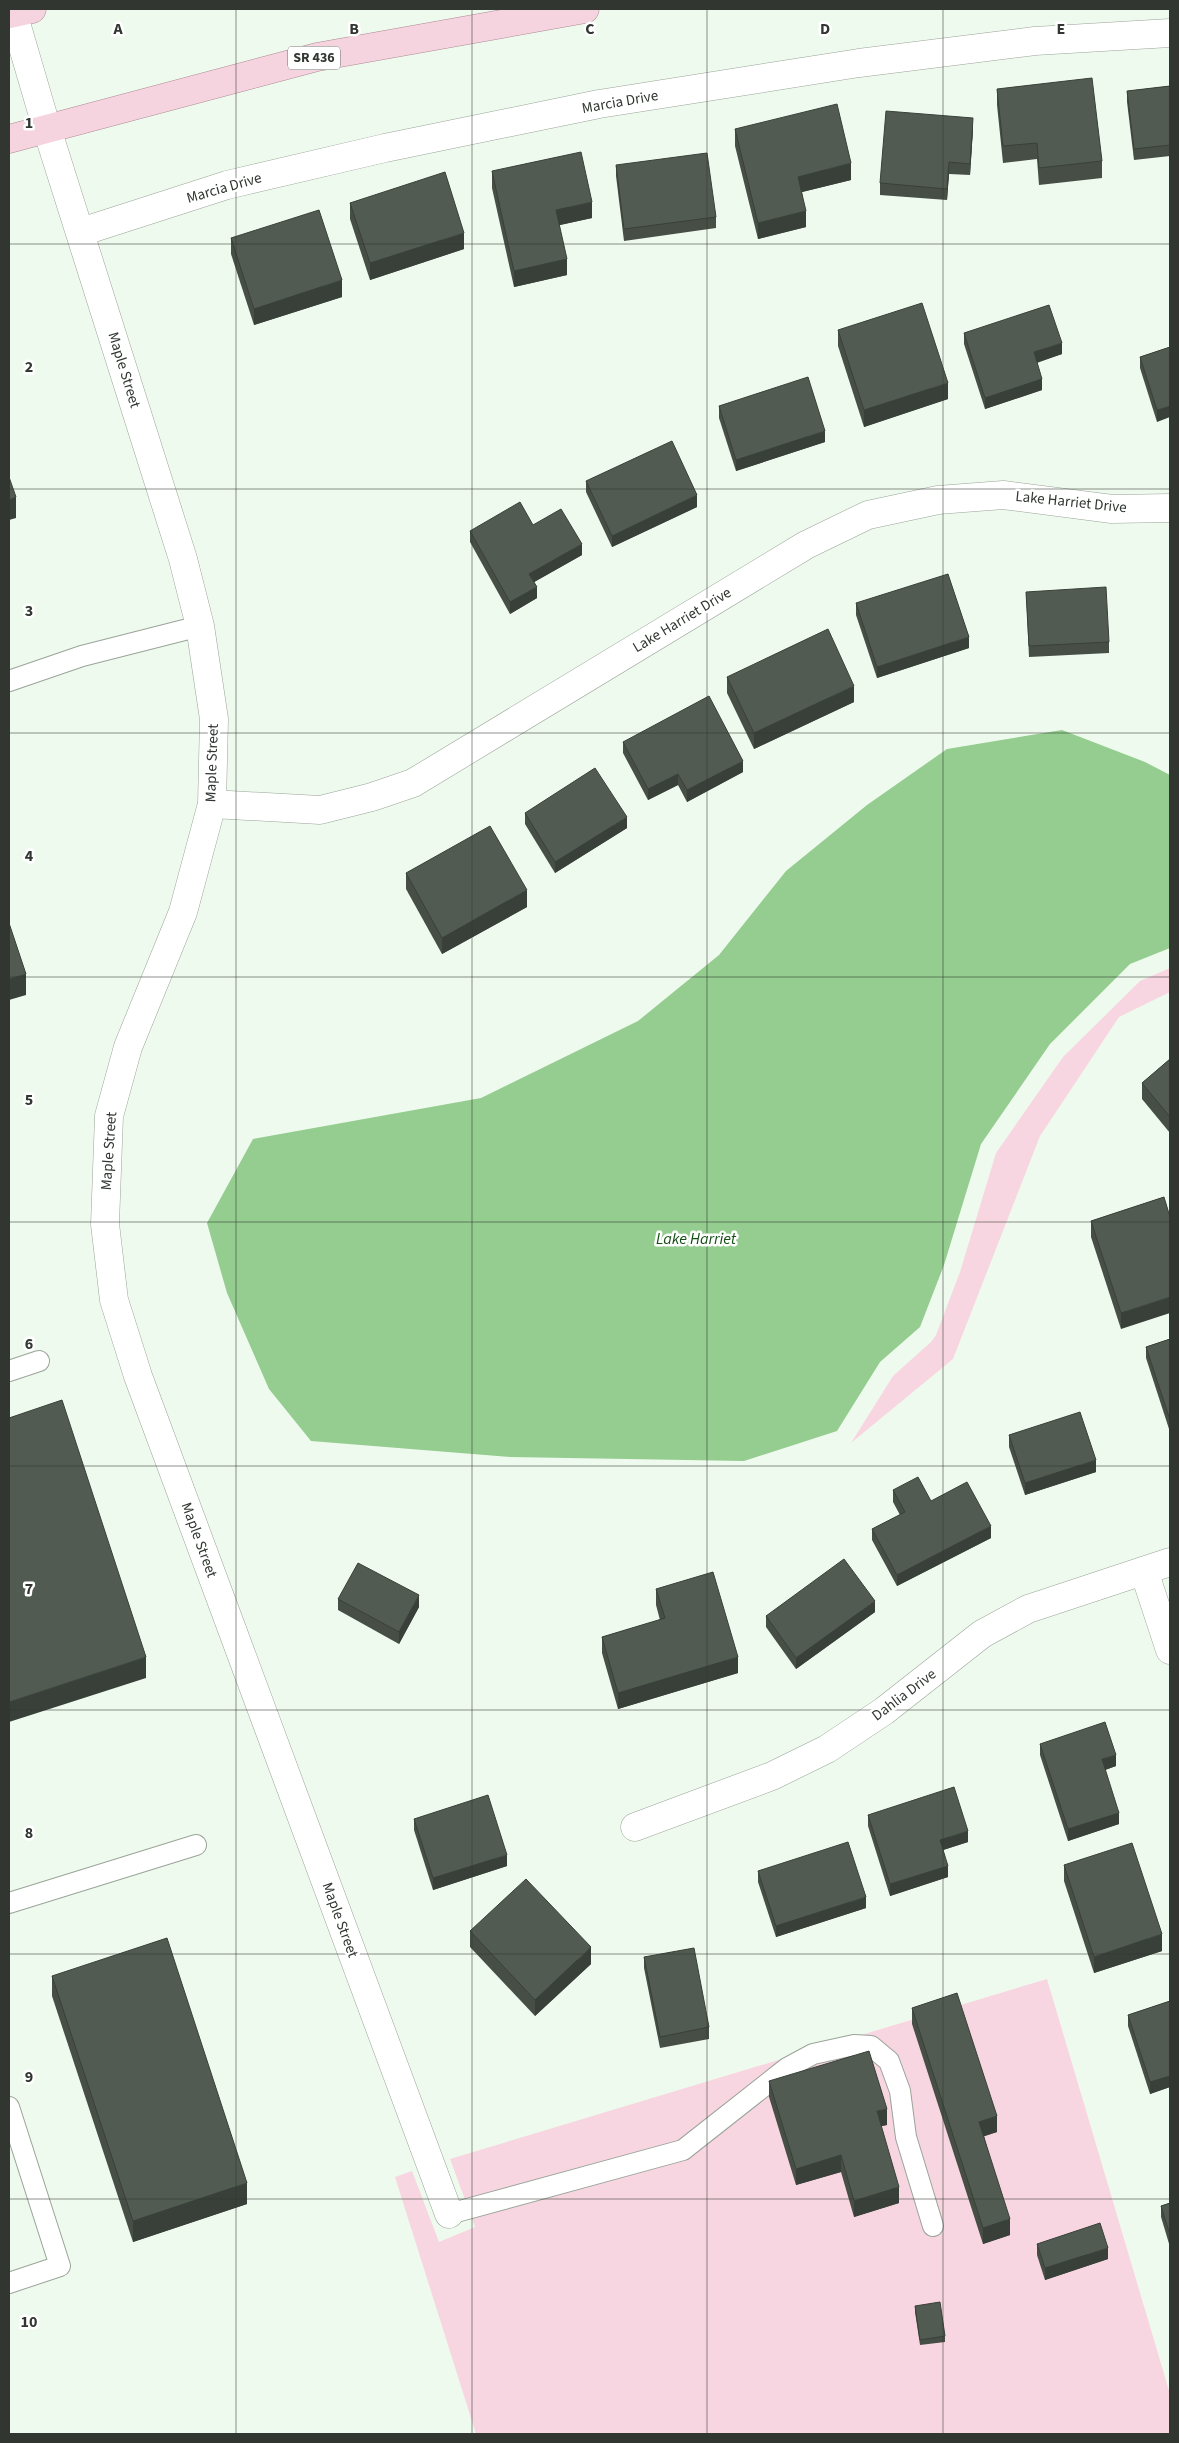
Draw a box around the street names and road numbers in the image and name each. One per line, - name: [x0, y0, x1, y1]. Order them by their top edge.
- road number: SR 436: [288, 46, 340, 70]
- street label: Marcia Drive: [580, 85, 660, 119]
- street label: Marcia Drive: [184, 167, 264, 209]
- street label: Maple Street: [102, 329, 146, 411]
- street label: Lake Harriet Drive: [1014, 486, 1128, 518]
- street label: Lake Harriet Drive: [629, 582, 735, 658]
- street label: Maple Street: [200, 723, 224, 803]
- street label: Maple Street: [96, 1111, 122, 1191]
- street label: Maple Street: [176, 1499, 222, 1581]
- street label: Dahlia Drive: [868, 1664, 940, 1726]
- street label: Maple Street: [317, 1879, 363, 1961]

